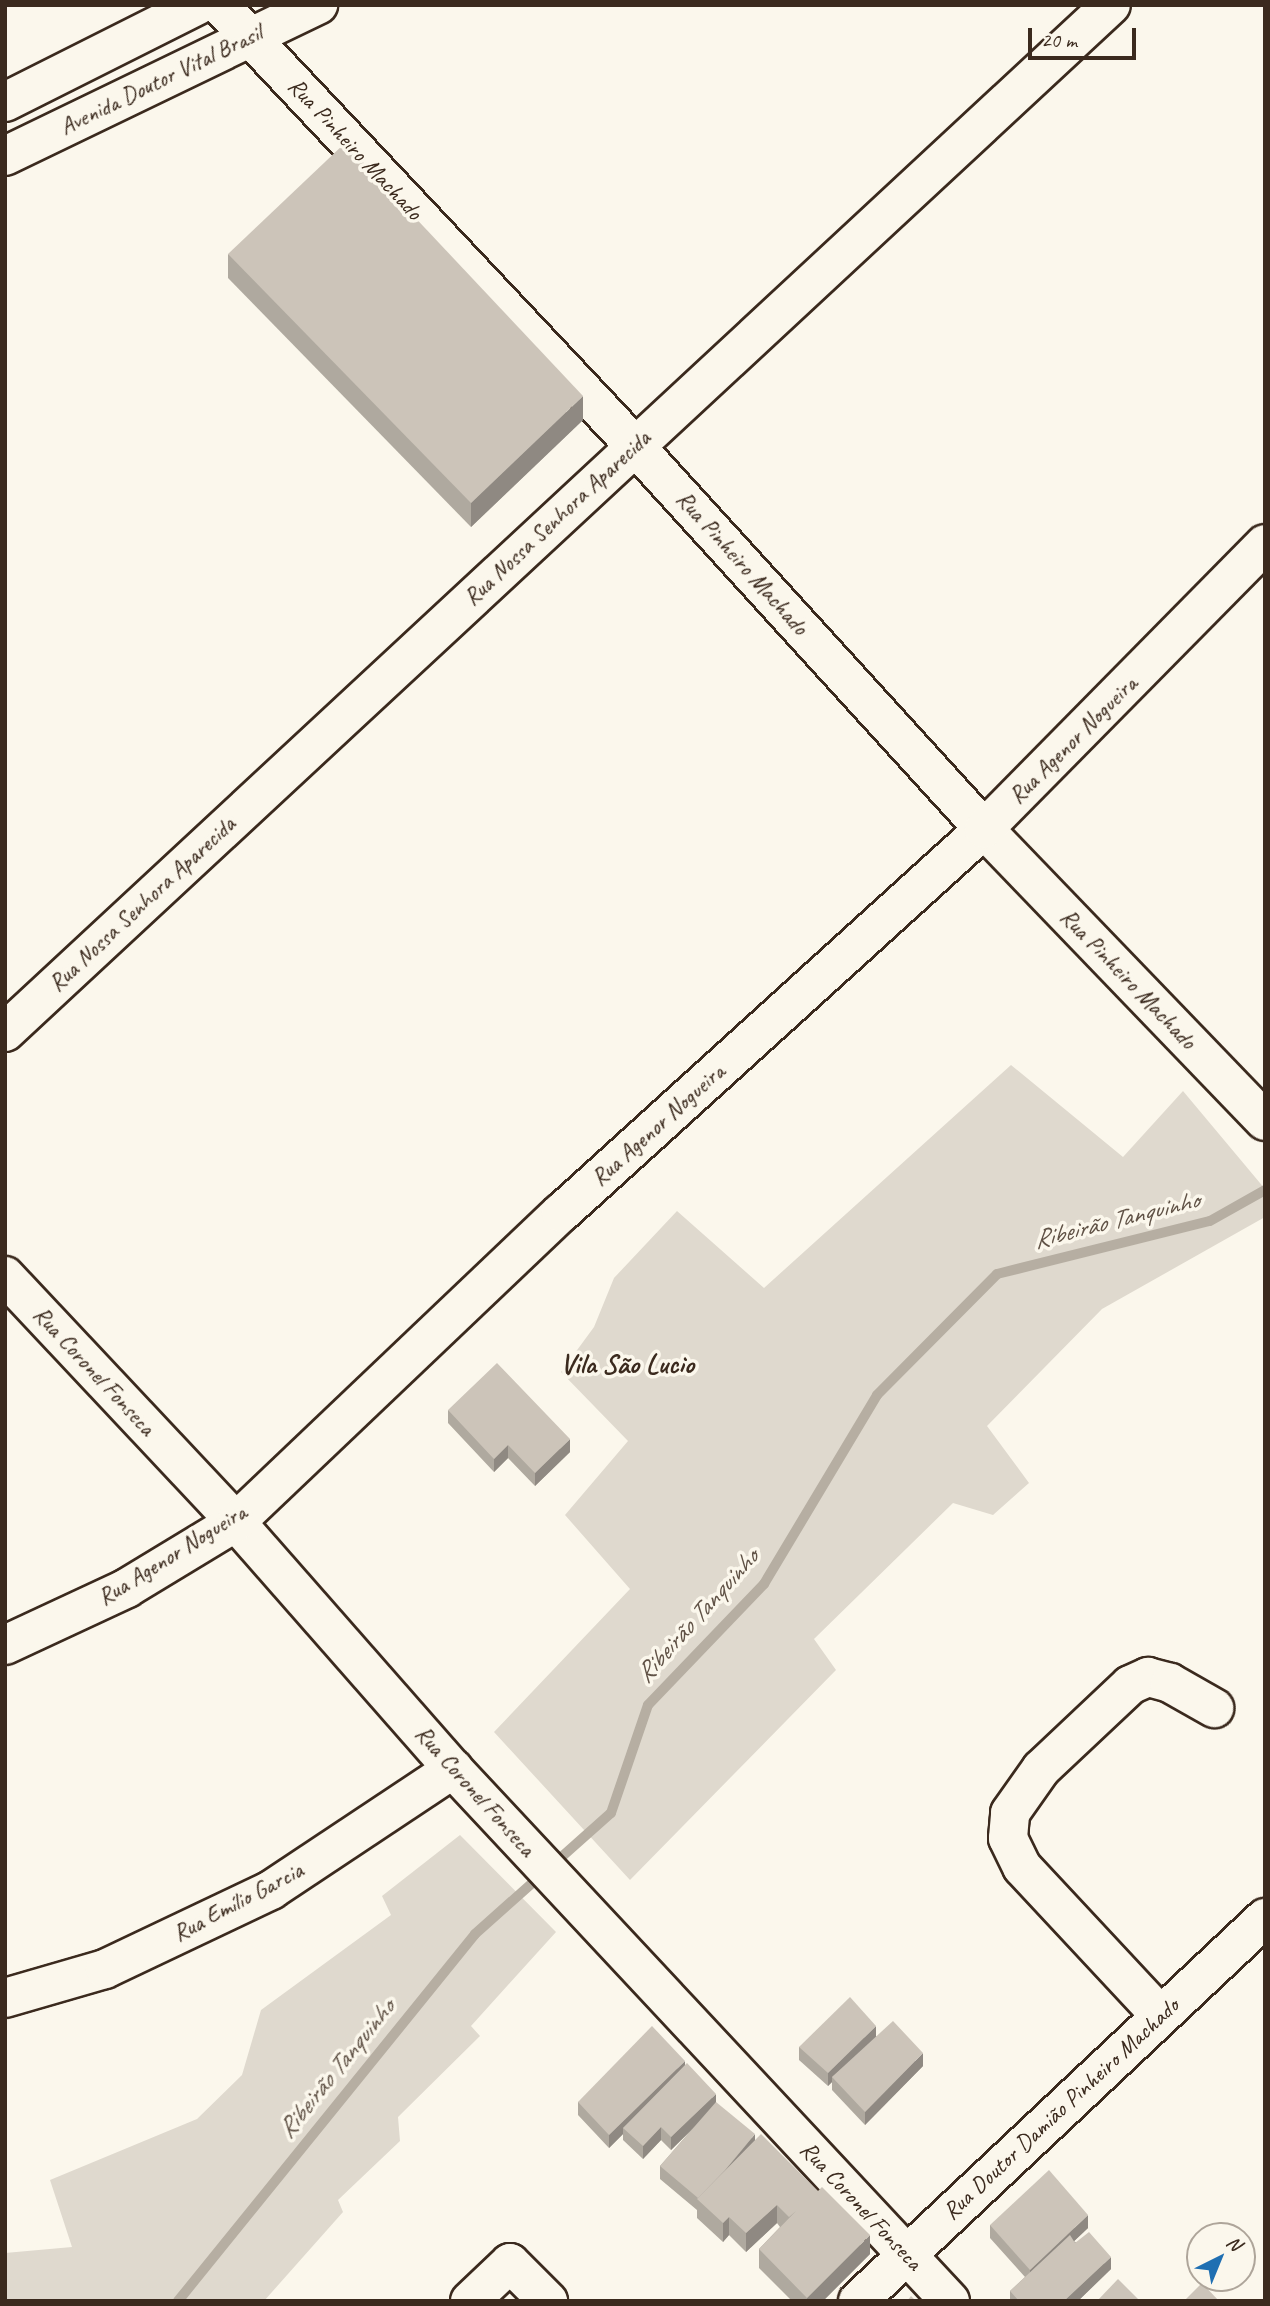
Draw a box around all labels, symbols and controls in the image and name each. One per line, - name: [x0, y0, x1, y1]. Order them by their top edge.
- scale bar: [1032, 14, 1140, 58]
- street label: Avenida Doutor Vital Brasil: [55, 18, 267, 142]
- text: 20 m: [1041, 27, 1077, 53]
- street label: Rua Pinheiro Machado: [282, 72, 428, 226]
- street label: Rua Nossa Senhora Aparecida: [457, 424, 657, 612]
- street label: Rua Pinheiro Machado: [670, 485, 814, 641]
- street label: Rua Agenor Nogueira: [1003, 670, 1143, 810]
- street label: Rua Nossa Senhora Aparecida: [42, 810, 242, 998]
- street label: Rua Pinheiro Machado: [1054, 903, 1202, 1055]
- street label: Rua Agenor Nogueira: [585, 1058, 731, 1192]
- water label: Ribeirão Tanquinho: [1030, 1184, 1202, 1256]
- street label: Rua Coronel Fonseca: [27, 1300, 161, 1442]
- district label: Vila São Lucio: [561, 1347, 693, 1381]
- street label: Rua Agenor Nogueira: [93, 1498, 251, 1612]
- water label: Ribeirão Tanquinho: [629, 1543, 765, 1689]
- street label: Rua Coronel Fonseca: [409, 1720, 541, 1862]
- street label: Rua Emílio Garcia: [168, 1856, 308, 1948]
- street label: Rua Doutor Damião Pinheiro Machado: [937, 1992, 1185, 2226]
- water label: Ribeirão Tanquinho: [271, 1993, 401, 2145]
- street label: Rua Coronel Fonseca: [794, 2135, 928, 2277]
- north arrow: [1186, 2222, 1256, 2292]
- text: N: [1221, 2230, 1246, 2256]

